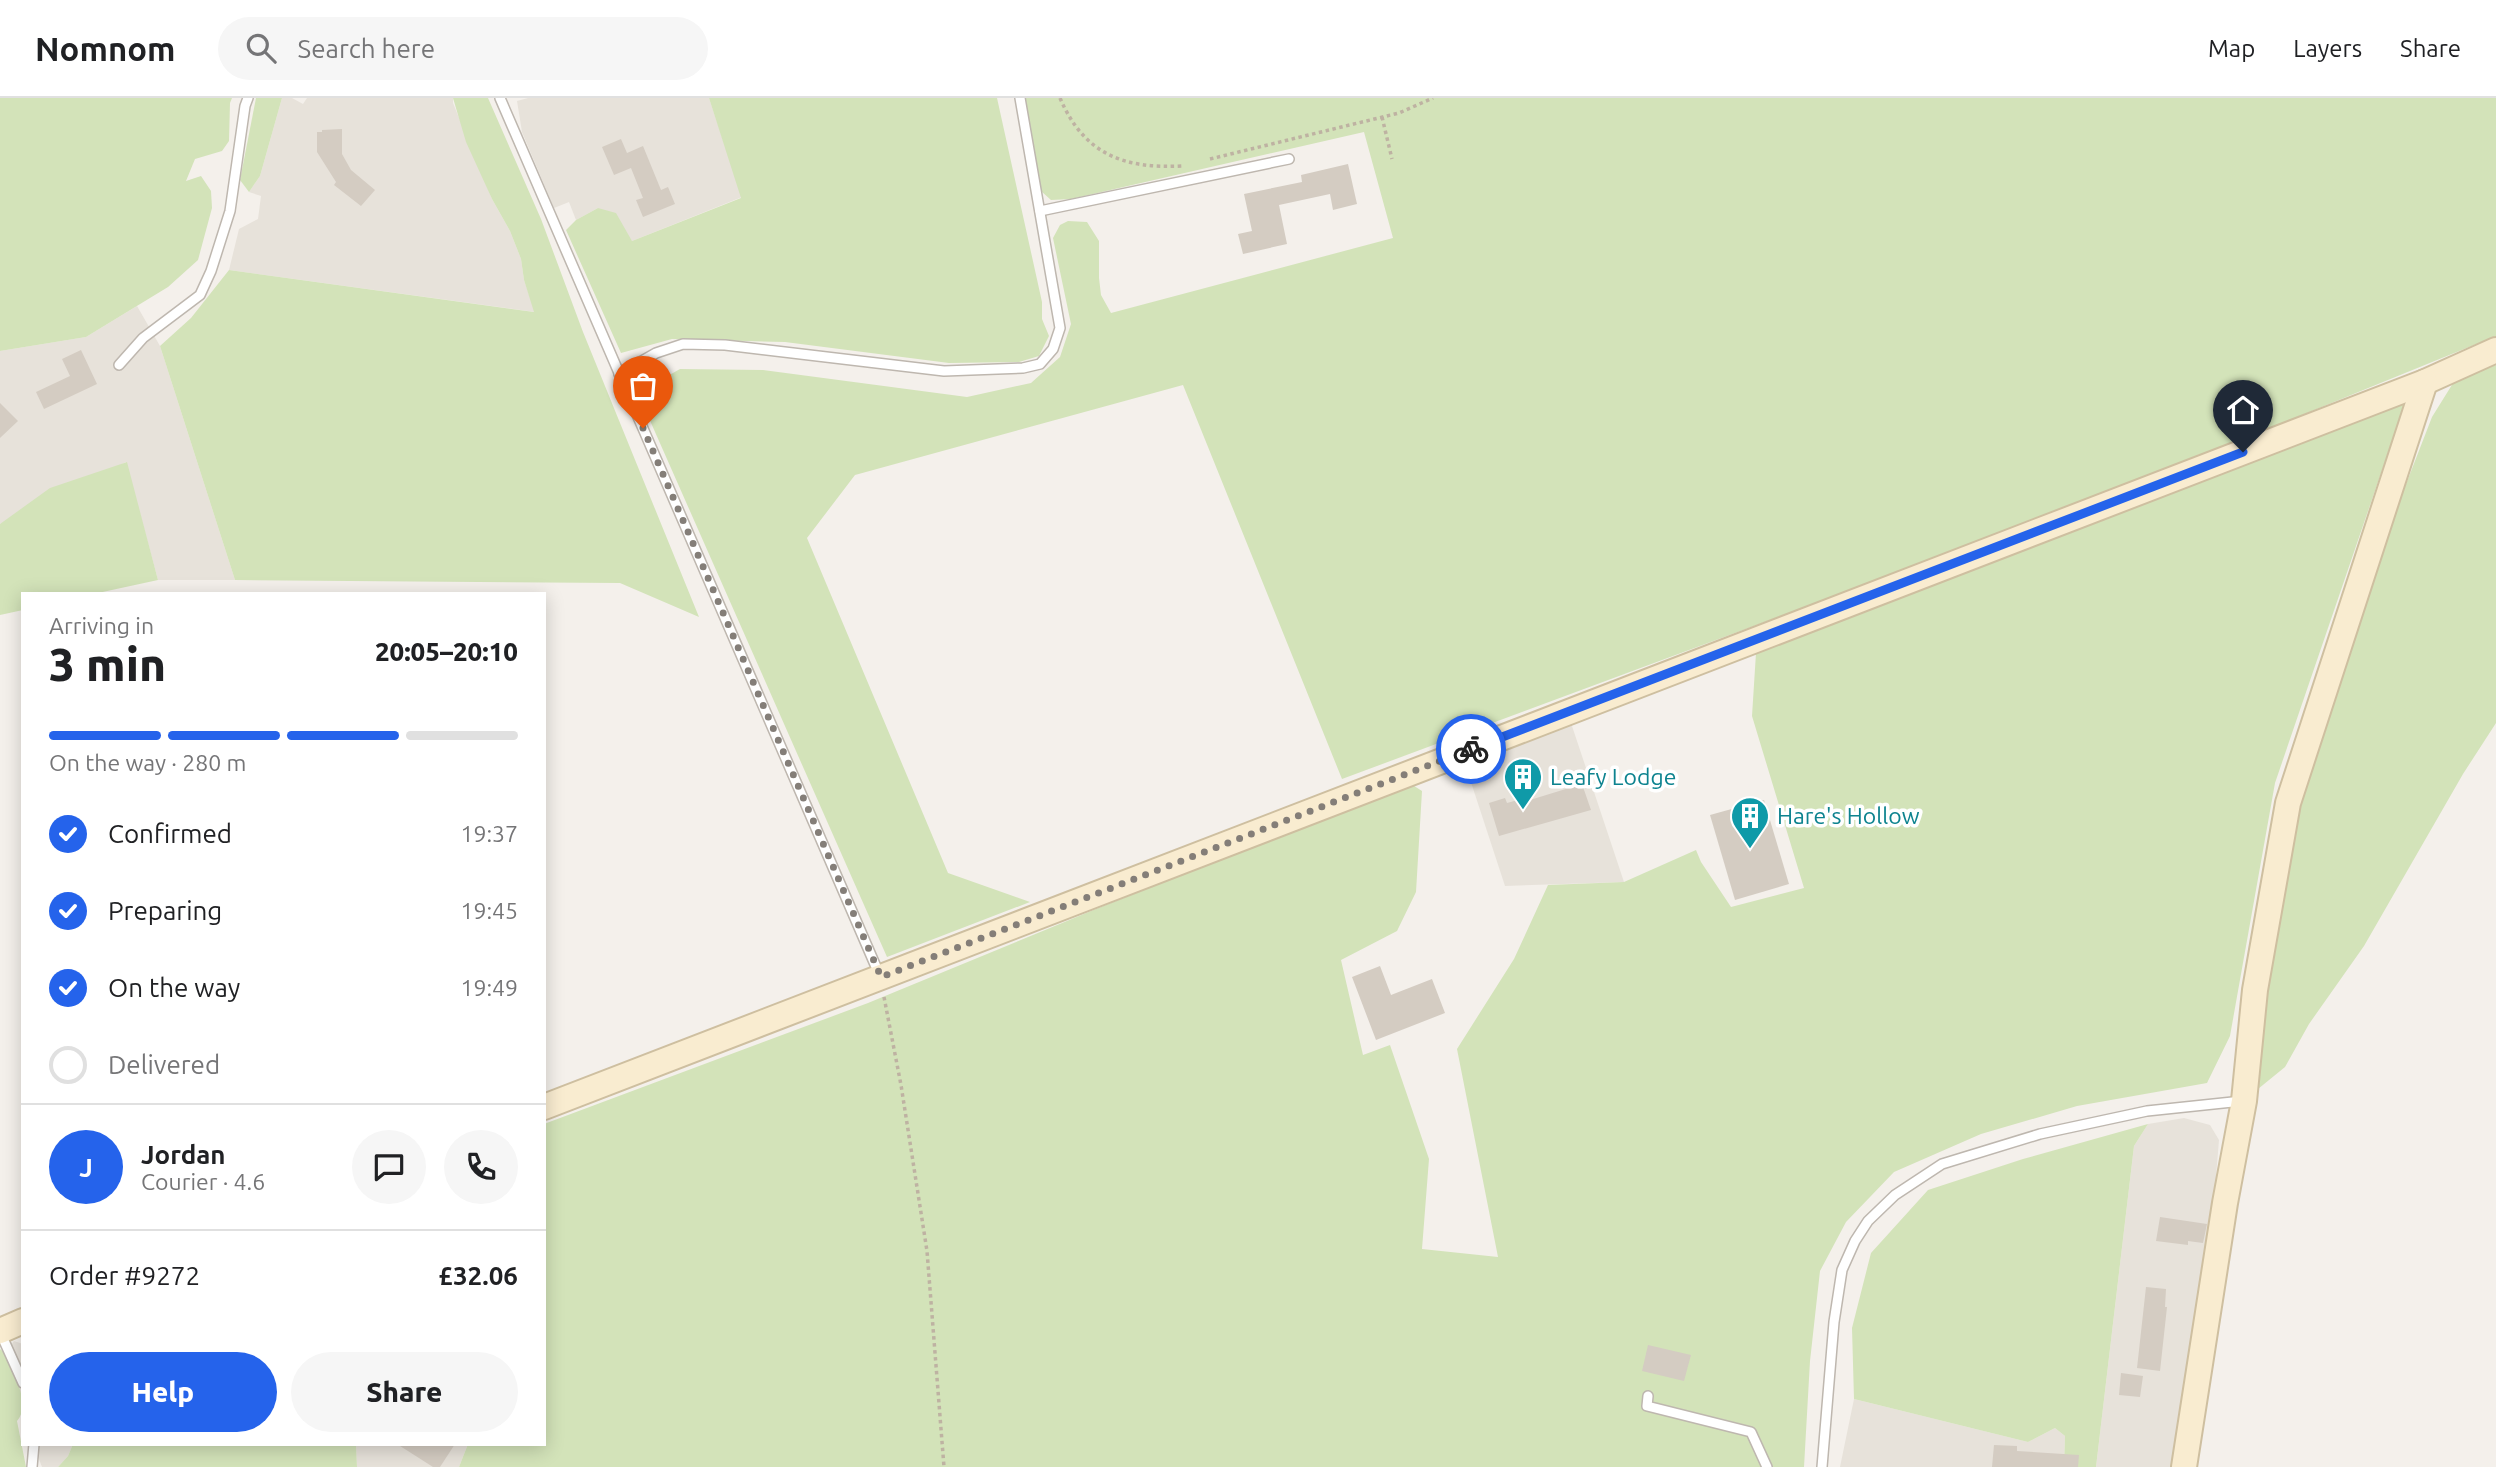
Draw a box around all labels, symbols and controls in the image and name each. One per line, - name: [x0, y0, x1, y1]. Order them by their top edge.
- search box: [218, 17, 708, 80]
- icon: search: [242, 29, 280, 67]
- text: Nomnom: [35, 30, 176, 67]
- text: Search here: [298, 34, 435, 63]
- text: Map: [2208, 35, 2255, 62]
- text: Layers: [2293, 35, 2362, 62]
- text: Share: [2400, 35, 2461, 62]
- pin: [613, 356, 673, 428]
- icon: bag: [624, 367, 662, 405]
- pin: [2213, 380, 2273, 452]
- icon: home: [2224, 391, 2262, 429]
- text: Arriving in: [49, 613, 154, 638]
- text: 20:05–20:10: [375, 637, 518, 666]
- text: 3 min: [49, 638, 166, 690]
- courier: [1436, 714, 1506, 784]
- icon: bike: [1452, 730, 1490, 768]
- text: On the way · 280 m: [49, 750, 246, 775]
- building icon: Leafy Lodge: [1502, 756, 1544, 811]
- place label: Leafy Lodge: [1550, 764, 1676, 789]
- building icon: Hare's Hollow: [1729, 795, 1771, 850]
- place label: Hare's Hollow: [1777, 803, 1920, 828]
- icon: check: [49, 815, 87, 853]
- text: Confirmed: [108, 819, 232, 848]
- text: 19:37: [460, 821, 518, 846]
- icon: check: [49, 892, 87, 930]
- text: Preparing: [108, 896, 222, 925]
- text: 19:45: [460, 898, 518, 923]
- icon: check: [49, 969, 87, 1007]
- text: On the way: [108, 973, 240, 1002]
- text: 19:49: [460, 975, 518, 1000]
- text: Delivered: [108, 1050, 220, 1079]
- button: chat: [352, 1130, 426, 1204]
- button: phone: [444, 1130, 518, 1204]
- text: Jordan: [141, 1140, 226, 1169]
- text: J: [79, 1153, 93, 1182]
- text: Courier · 4.6: [141, 1169, 265, 1194]
- text: Order #9272: [49, 1261, 200, 1290]
- text: £32.06: [438, 1261, 518, 1290]
- button: Help: [49, 1352, 277, 1432]
- button: Share: [291, 1352, 518, 1432]

